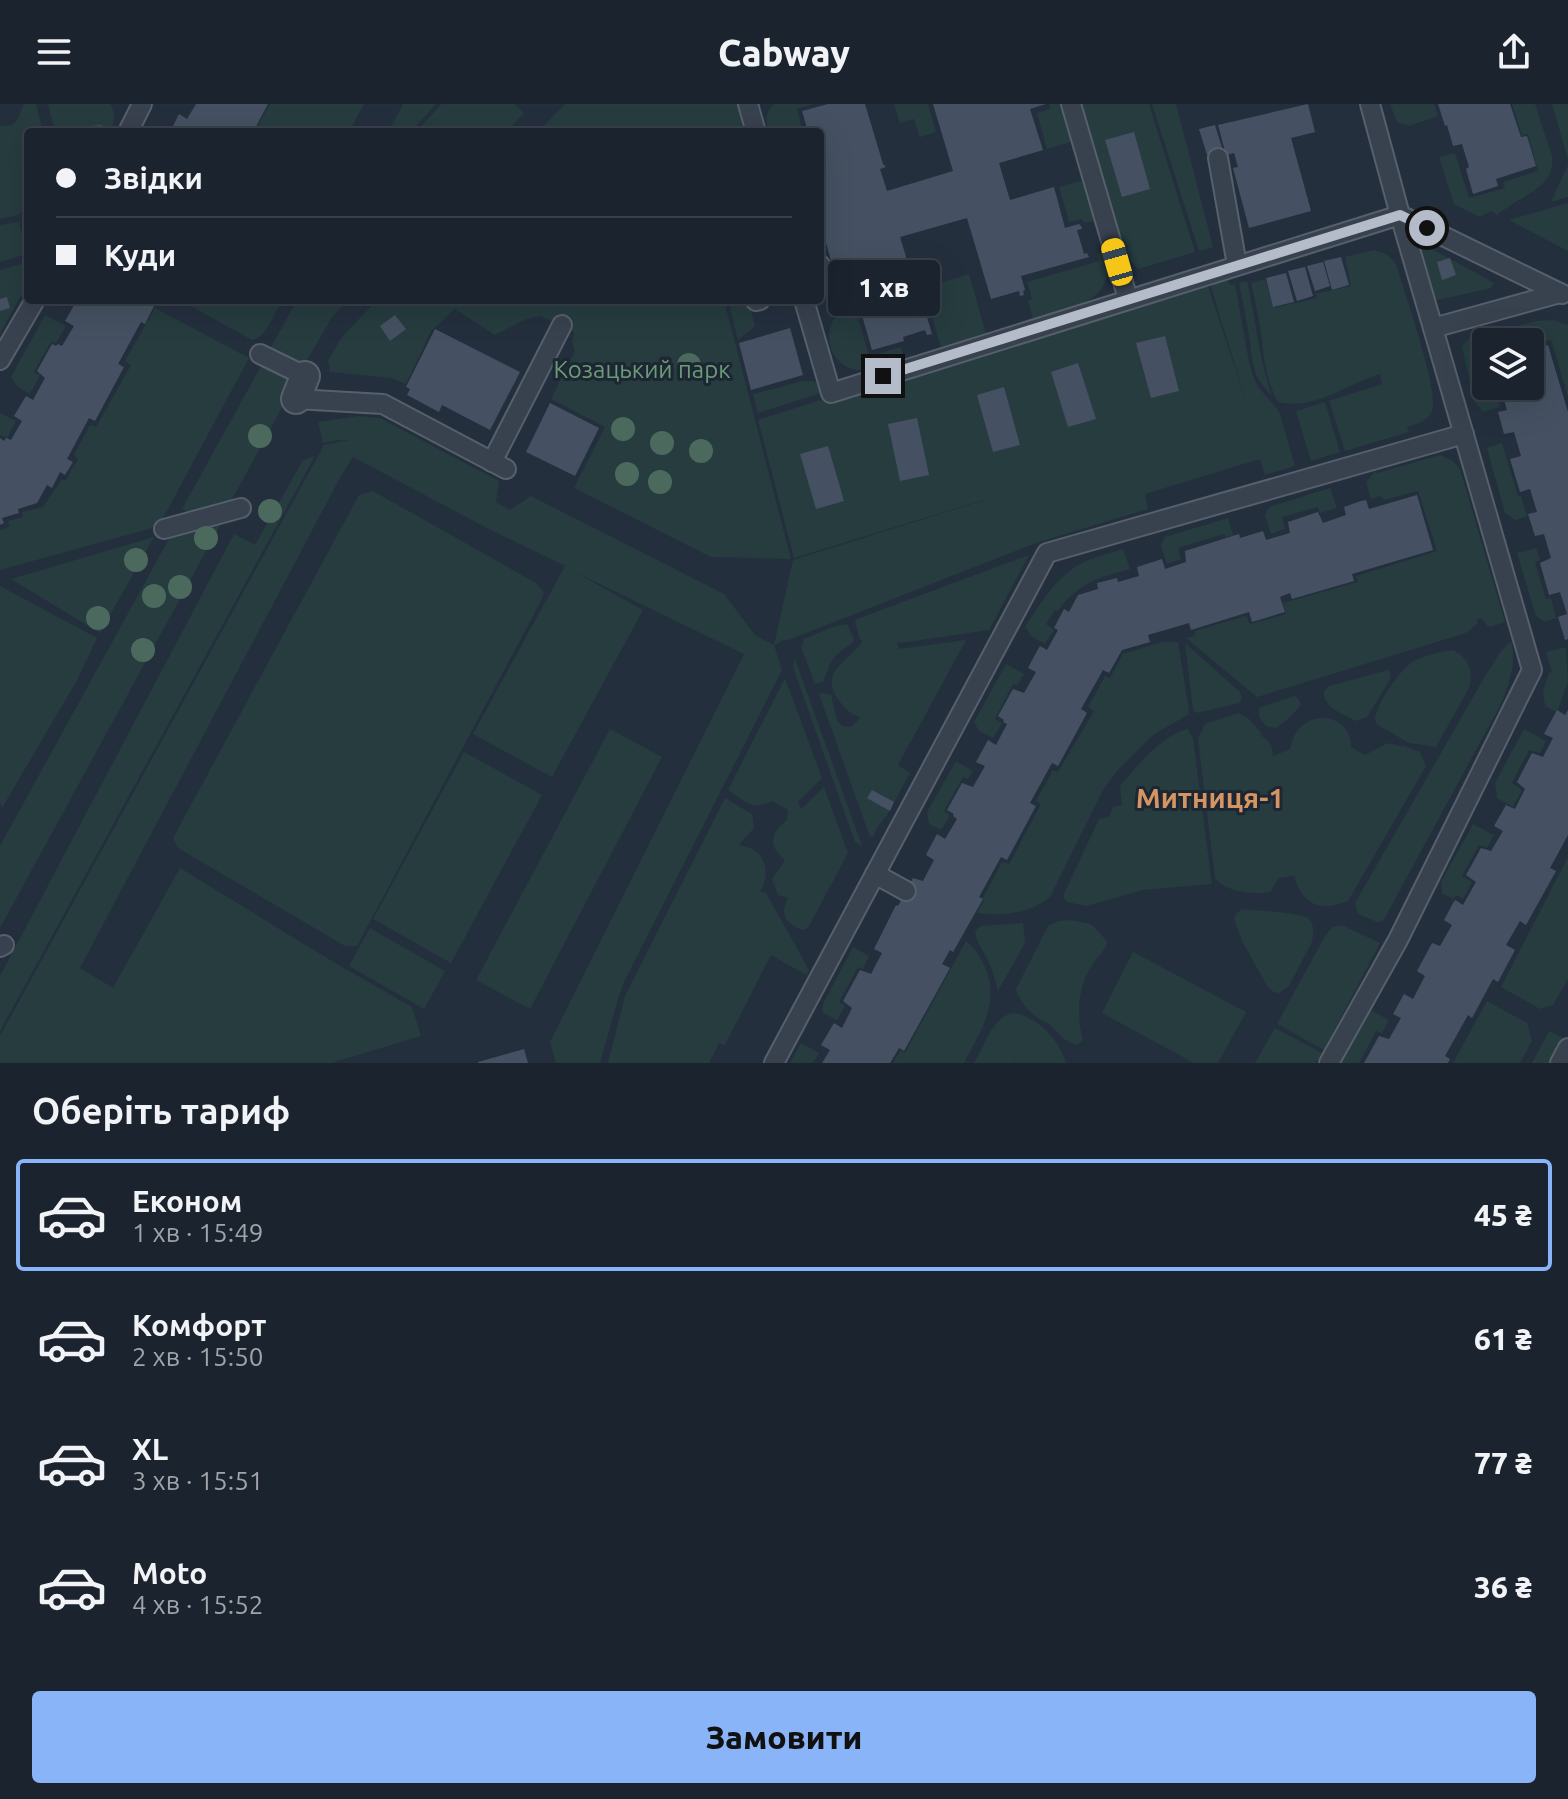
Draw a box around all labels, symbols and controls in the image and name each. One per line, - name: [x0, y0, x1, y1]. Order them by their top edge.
- icon: menu: [32, 30, 76, 74]
- icon: share: [1492, 30, 1536, 74]
- text: Cabway: [718, 32, 850, 73]
- text: Звідки: [104, 161, 203, 195]
- route start: [1409, 210, 1445, 246]
- car: [1099, 236, 1135, 288]
- text: Куди: [104, 238, 176, 272]
- callout: 1 хв: [827, 260, 939, 316]
- text: 1 хв: [859, 273, 909, 302]
- map controls: [1472, 328, 1544, 400]
- button: layers: [1472, 328, 1544, 400]
- park label: Козацький парк: [553, 356, 731, 383]
- route end: [865, 358, 901, 394]
- district label: Митниця-1: [1136, 782, 1284, 813]
- text: Оберіть тариф: [32, 1090, 290, 1131]
- icon: car: [36, 1179, 108, 1251]
- text: Економ: [132, 1184, 242, 1218]
- text: 45 ₴: [1474, 1198, 1532, 1232]
- text: 1 хв · 15:49: [132, 1218, 263, 1247]
- icon: car: [36, 1303, 108, 1375]
- text: Комфорт: [132, 1308, 266, 1342]
- text: 61 ₴: [1474, 1322, 1532, 1356]
- text: 2 хв · 15:50: [132, 1342, 263, 1371]
- icon: car: [36, 1427, 108, 1499]
- text: XL: [132, 1432, 168, 1466]
- text: 77 ₴: [1474, 1446, 1532, 1480]
- text: 3 хв · 15:51: [132, 1466, 263, 1495]
- icon: car: [36, 1551, 108, 1623]
- text: Moto: [132, 1556, 207, 1590]
- text: 36 ₴: [1474, 1570, 1532, 1604]
- text: 4 хв · 15:52: [132, 1590, 263, 1619]
- button: Замовити: [32, 1691, 1536, 1783]

